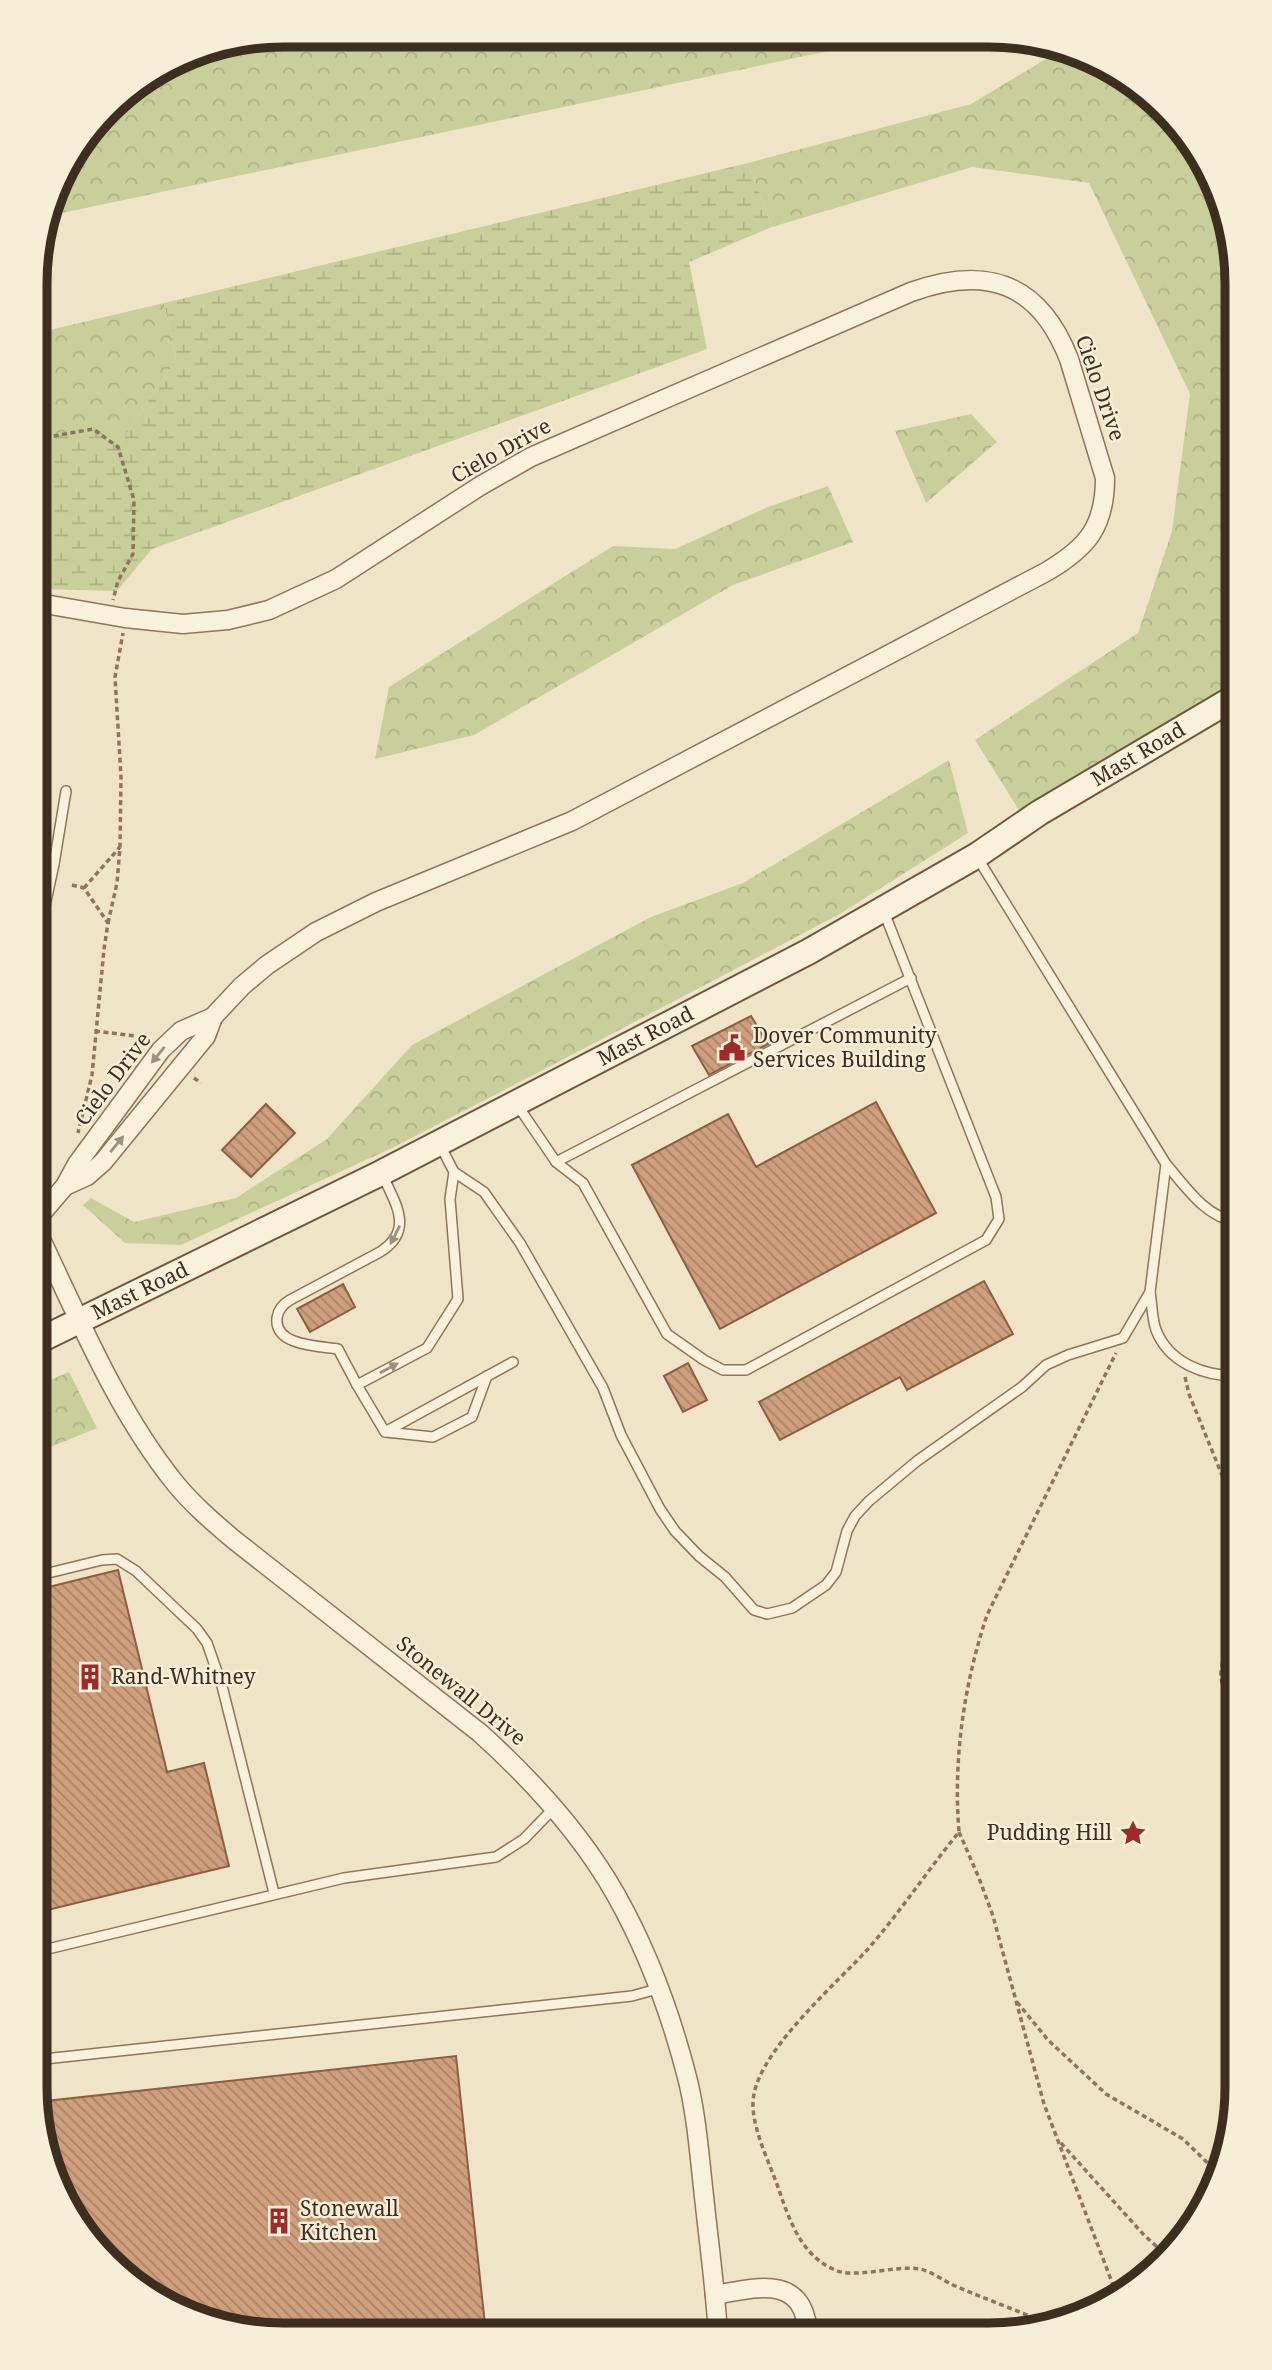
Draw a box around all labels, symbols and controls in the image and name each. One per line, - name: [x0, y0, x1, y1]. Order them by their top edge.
- street label: Cielo Drive: [1070, 331, 1132, 444]
- street label: Cielo Drive: [446, 411, 556, 489]
- street label: Mast Road: [1086, 715, 1190, 792]
- street label: Mast Road: [592, 999, 698, 1072]
- place label: Dover Community Services Building: [753, 1021, 937, 1073]
- street label: Cielo Drive: [68, 1026, 157, 1131]
- public building icon: Dover Community Services Building: [717, 1033, 747, 1063]
- one-way arrow: [151, 1046, 166, 1064]
- one-way arrow: [110, 1136, 125, 1154]
- one-way arrow: [389, 1225, 400, 1245]
- street label: Mast Road: [87, 1254, 193, 1326]
- one-way arrow: [379, 1362, 398, 1374]
- street label: Stonewall Drive: [391, 1629, 532, 1751]
- building icon: Rand-Whitney: [75, 1662, 105, 1692]
- place label: Rand-Whitney: [111, 1662, 256, 1690]
- place label: Pudding Hill: [987, 1818, 1112, 1846]
- place icon: Pudding Hill: [1118, 1818, 1148, 1848]
- place label: Stonewall Kitchen: [300, 2194, 399, 2246]
- building icon: Stonewall Kitchen: [264, 2206, 294, 2236]

